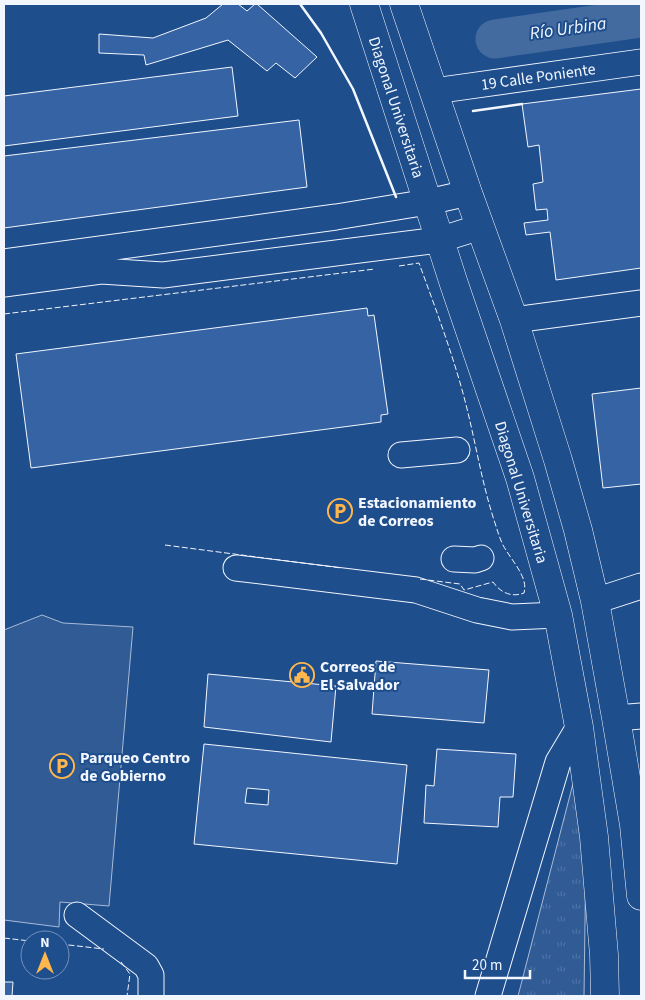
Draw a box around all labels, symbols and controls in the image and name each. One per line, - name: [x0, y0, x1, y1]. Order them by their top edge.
- water label: Río Urbina: [528, 11, 608, 46]
- street label: Diagonal Universitaria: [363, 34, 429, 181]
- street label: 19 Calle Poniente: [479, 58, 597, 96]
- street label: Diagonal Universitaria: [489, 418, 553, 566]
- place label: Estacionamiento de Correos: [358, 492, 477, 532]
- parking icon: Estacionamiento de Correos: [327, 498, 353, 524]
- place label: Correos de El Salvador: [320, 656, 400, 696]
- public building icon: Correos de El Salvador: [289, 662, 315, 688]
- place label: Parqueo Centro de Gobierno: [80, 747, 190, 787]
- parking icon: Parqueo Centro de Gobierno: [49, 753, 75, 779]
- north arrow: [20, 930, 70, 980]
- text: N: [40, 933, 50, 953]
- scale bar: [465, 948, 530, 980]
- text: 20 m: [472, 955, 502, 976]

